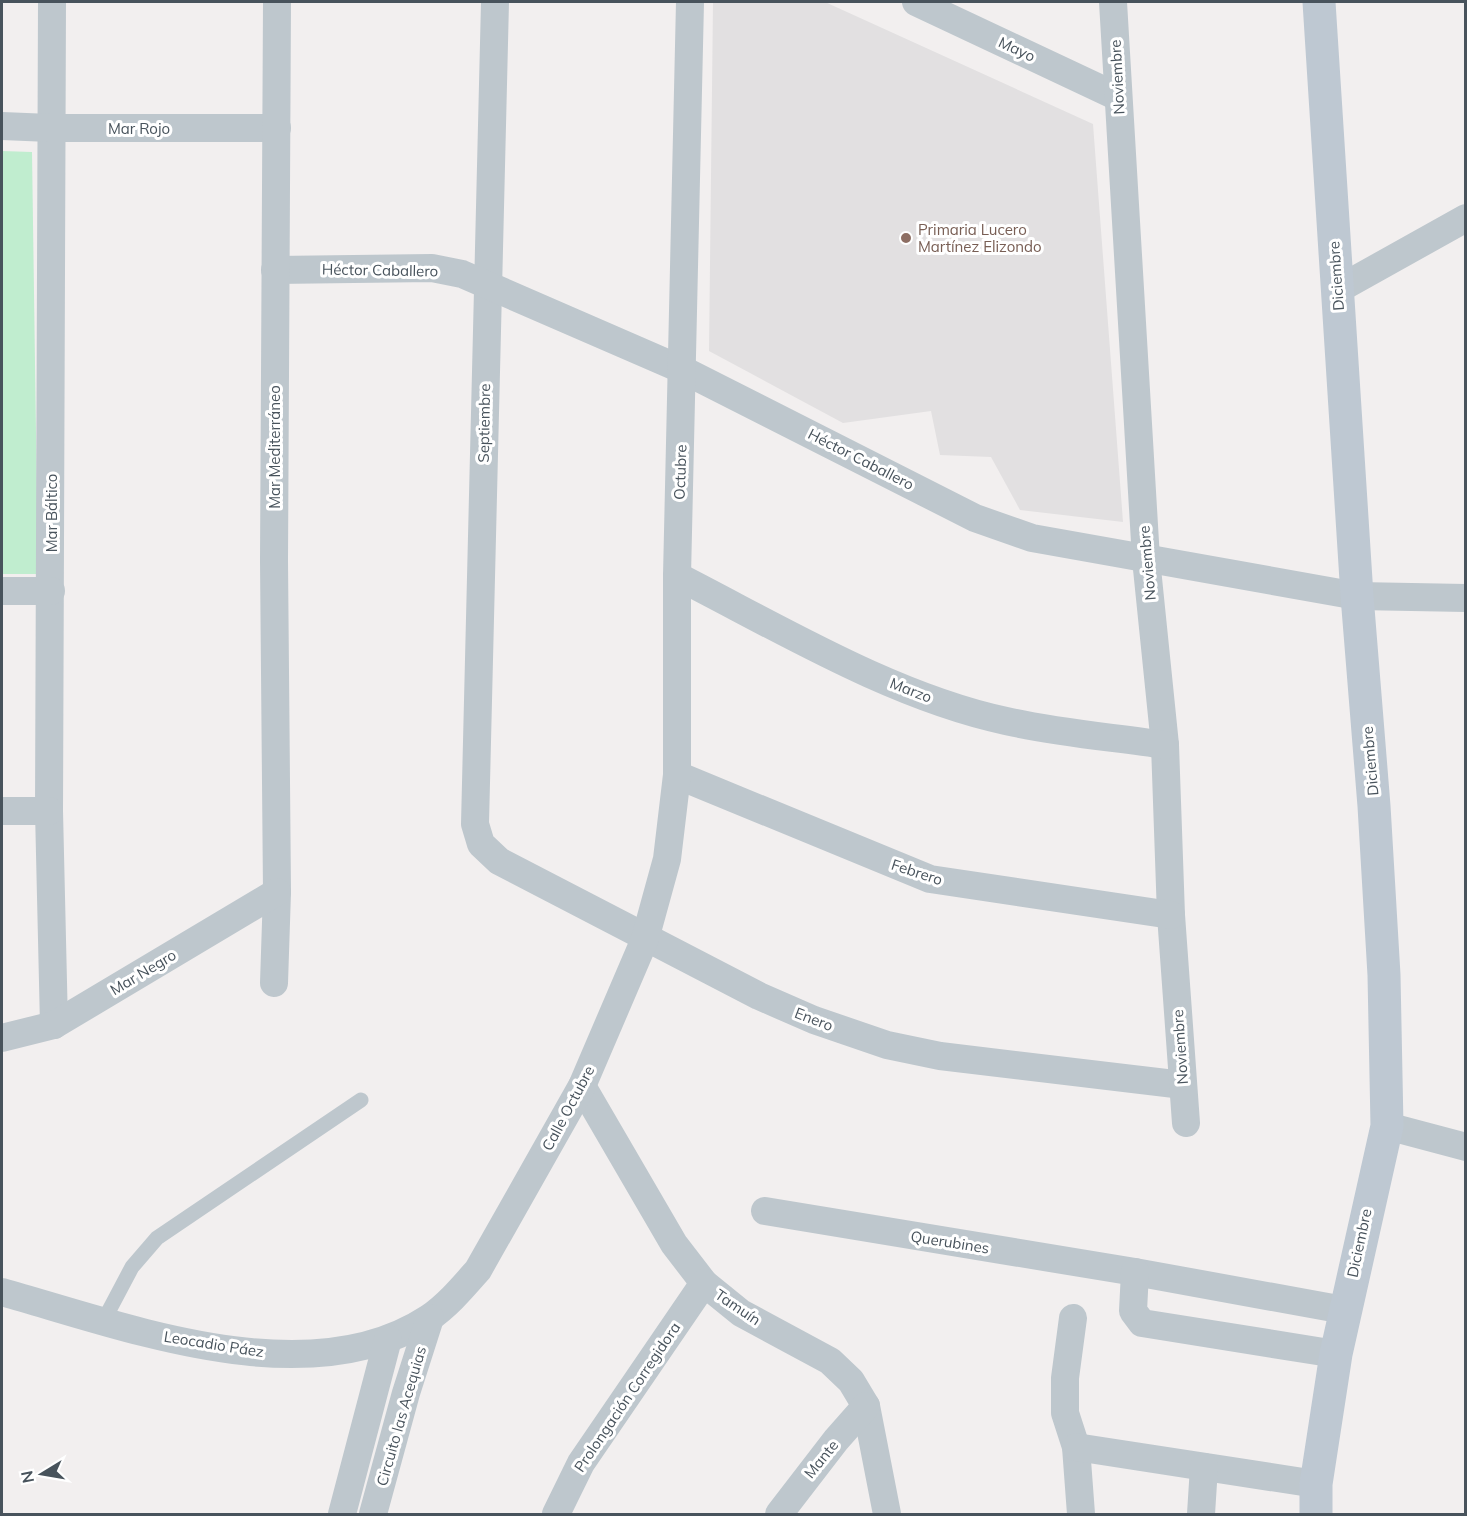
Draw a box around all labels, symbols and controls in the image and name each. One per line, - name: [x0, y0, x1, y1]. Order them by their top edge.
- street label: Mayo: [996, 32, 1038, 66]
- street label: Noviembre: [1106, 39, 1128, 115]
- street label: Mar Rojo: [108, 119, 170, 138]
- place label: Primaria Lucero Martínez Elizondo: [918, 220, 1042, 256]
- marker: Primaria Lucero Martínez Elizondo: [899, 231, 913, 245]
- street label: Diciembre: [1324, 241, 1348, 311]
- street label: Héctor Caballero: [322, 259, 438, 281]
- street label: Septiembre: [474, 383, 494, 463]
- street label: Mar Mediterráneo: [265, 385, 284, 509]
- street label: Héctor Caballero: [805, 424, 917, 494]
- street label: Octubre: [670, 444, 690, 500]
- street label: Mar Báltico: [42, 474, 61, 552]
- street label: Noviembre: [1134, 525, 1160, 601]
- street label: Marzo: [887, 673, 935, 707]
- street label: Diciembre: [1358, 725, 1382, 797]
- street label: Febrero: [889, 855, 945, 889]
- street label: Mar Negro: [107, 945, 179, 999]
- street label: Enero: [792, 1003, 836, 1035]
- street label: Noviembre: [1168, 1009, 1192, 1085]
- street label: Calle Octubre: [538, 1062, 598, 1154]
- street label: Diciembre: [1342, 1207, 1376, 1279]
- street label: Querubines: [909, 1226, 991, 1258]
- street label: Tamuín: [712, 1285, 764, 1329]
- street label: Prolongación Corregidora: [570, 1318, 684, 1476]
- street label: Leocadio Páez: [163, 1327, 266, 1361]
- street label: Circuito las Acequias: [372, 1344, 430, 1488]
- street label: Mante: [800, 1436, 842, 1482]
- north arrow: [12, 1444, 72, 1504]
- text: N: [16, 1469, 38, 1485]

